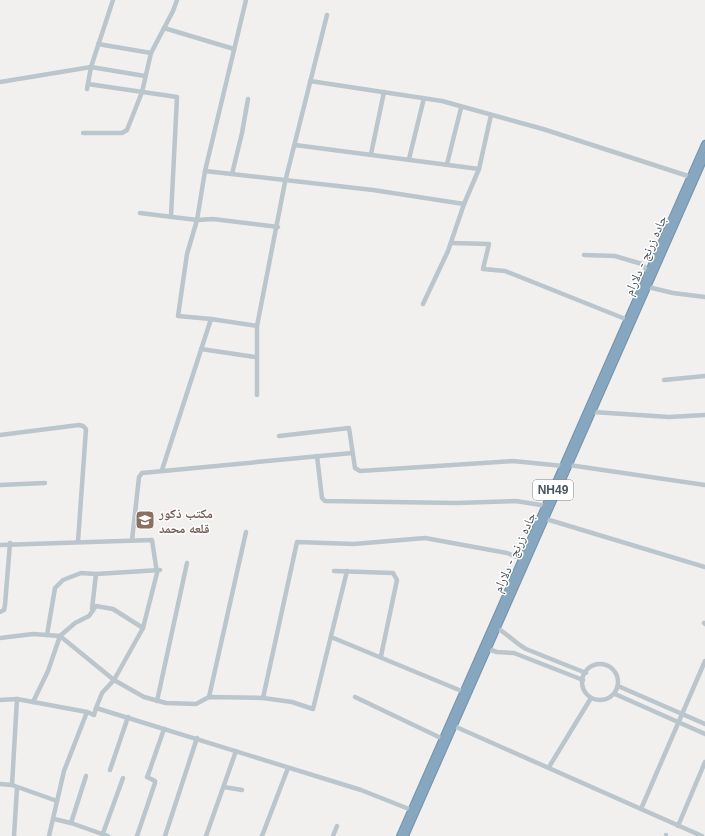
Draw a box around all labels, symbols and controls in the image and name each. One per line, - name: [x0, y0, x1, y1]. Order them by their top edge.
- street label: جاده زرنج - دلارام: [621, 213, 672, 298]
- road number: NH49: [533, 480, 573, 500]
- place label: مکتب ذکور قلعه محمد: [158, 506, 213, 536]
- school or university icon: مکتب ذکور قلعه محمد: [134, 509, 156, 531]
- street label: جاده زرنج - دلارام: [490, 510, 541, 595]

